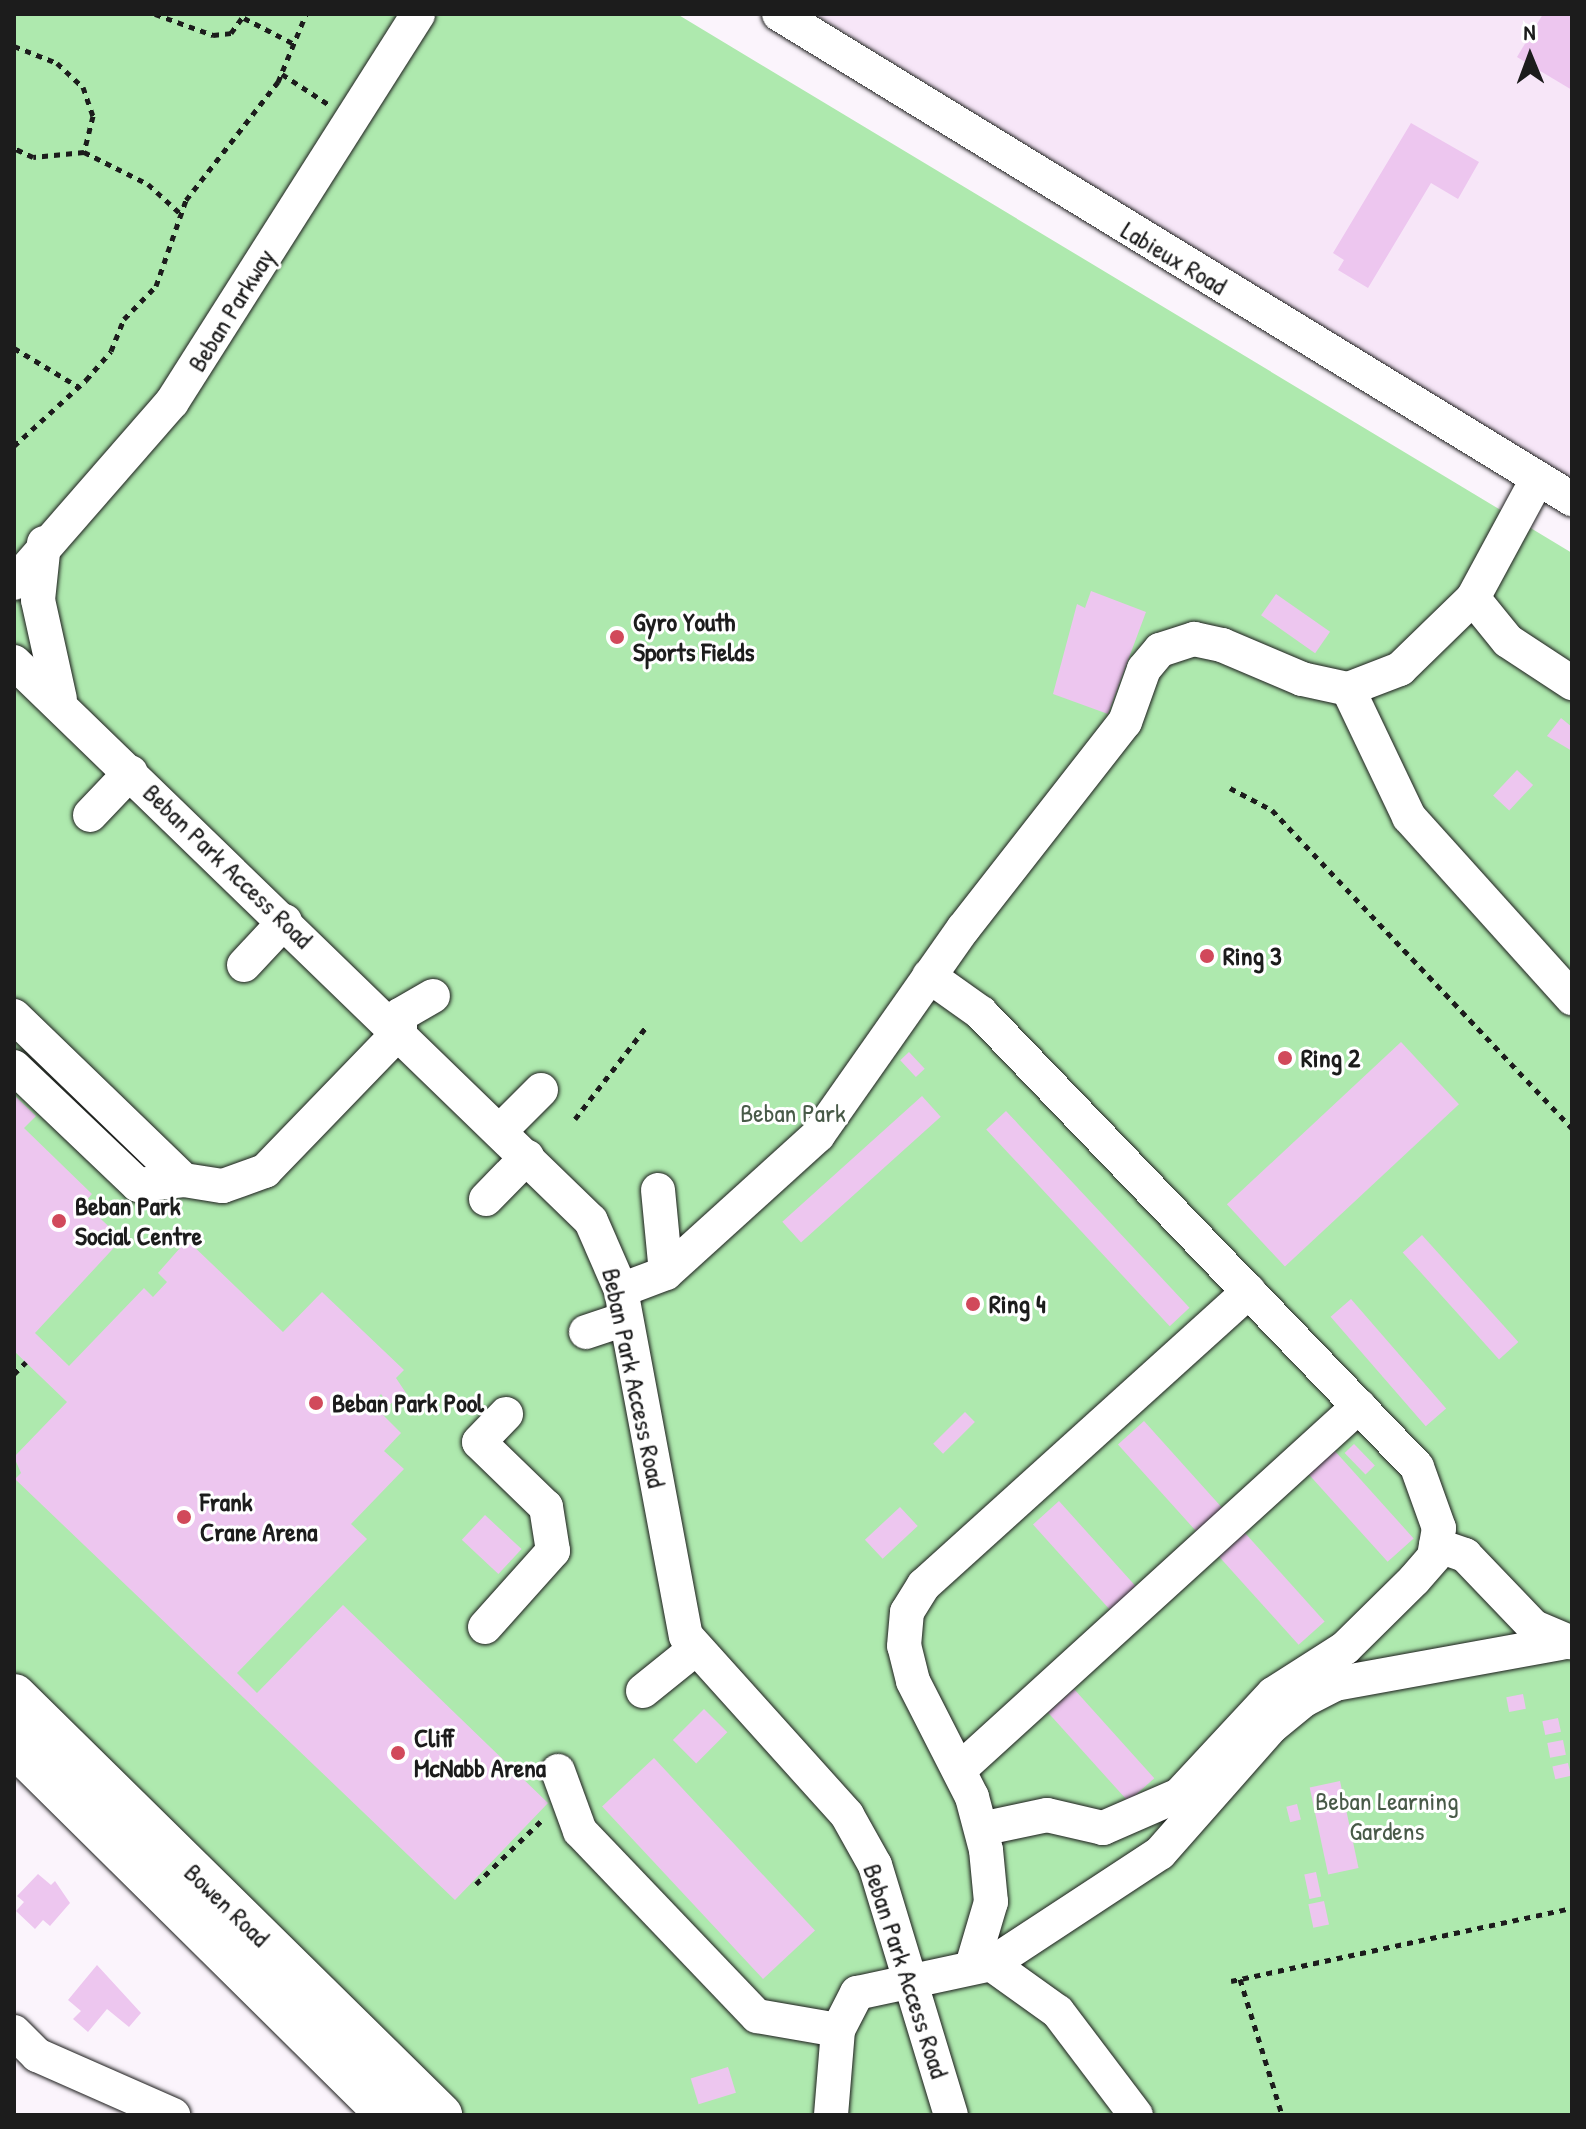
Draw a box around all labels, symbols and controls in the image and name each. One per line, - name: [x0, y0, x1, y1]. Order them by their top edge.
- north arrow: [1490, 16, 1570, 96]
- text: N: [1523, 17, 1536, 47]
- street label: Labieux Road: [1116, 214, 1232, 302]
- street label: Beban Parkway: [181, 243, 281, 377]
- place label: Gyro Youth Sports Fields: [633, 606, 754, 668]
- marker: Gyro Youth Sports Fields: [608, 628, 626, 646]
- street label: Beban Park Access Road: [137, 777, 319, 955]
- place label: Ring 3: [1223, 940, 1282, 972]
- marker: Ring 3: [1198, 947, 1216, 965]
- place label: Ring 2: [1301, 1042, 1360, 1074]
- marker: Ring 2: [1276, 1049, 1294, 1067]
- park label: Beban Park: [740, 1097, 846, 1129]
- place label: Beban Park Social Centre: [75, 1190, 202, 1252]
- marker: Beban Park Social Centre: [50, 1212, 68, 1230]
- street label: Beban Park Access Road: [596, 1265, 672, 1491]
- place label: Ring 4: [989, 1288, 1046, 1320]
- marker: Ring 4: [964, 1295, 982, 1313]
- place label: Beban Park Pool: [332, 1387, 484, 1419]
- marker: Beban Park Pool: [307, 1394, 325, 1412]
- place label: Frank Crane Arena: [200, 1486, 318, 1548]
- marker: Frank Crane Arena: [175, 1508, 193, 1526]
- place label: Cliff McNabb Arena: [414, 1722, 546, 1784]
- marker: Cliff McNabb Arena: [389, 1744, 407, 1762]
- park label: Beban Learning Gardens: [1315, 1785, 1459, 1846]
- street label: Bowen Road: [178, 1857, 276, 1953]
- street label: Beban Park Access Road: [857, 1860, 955, 2082]

